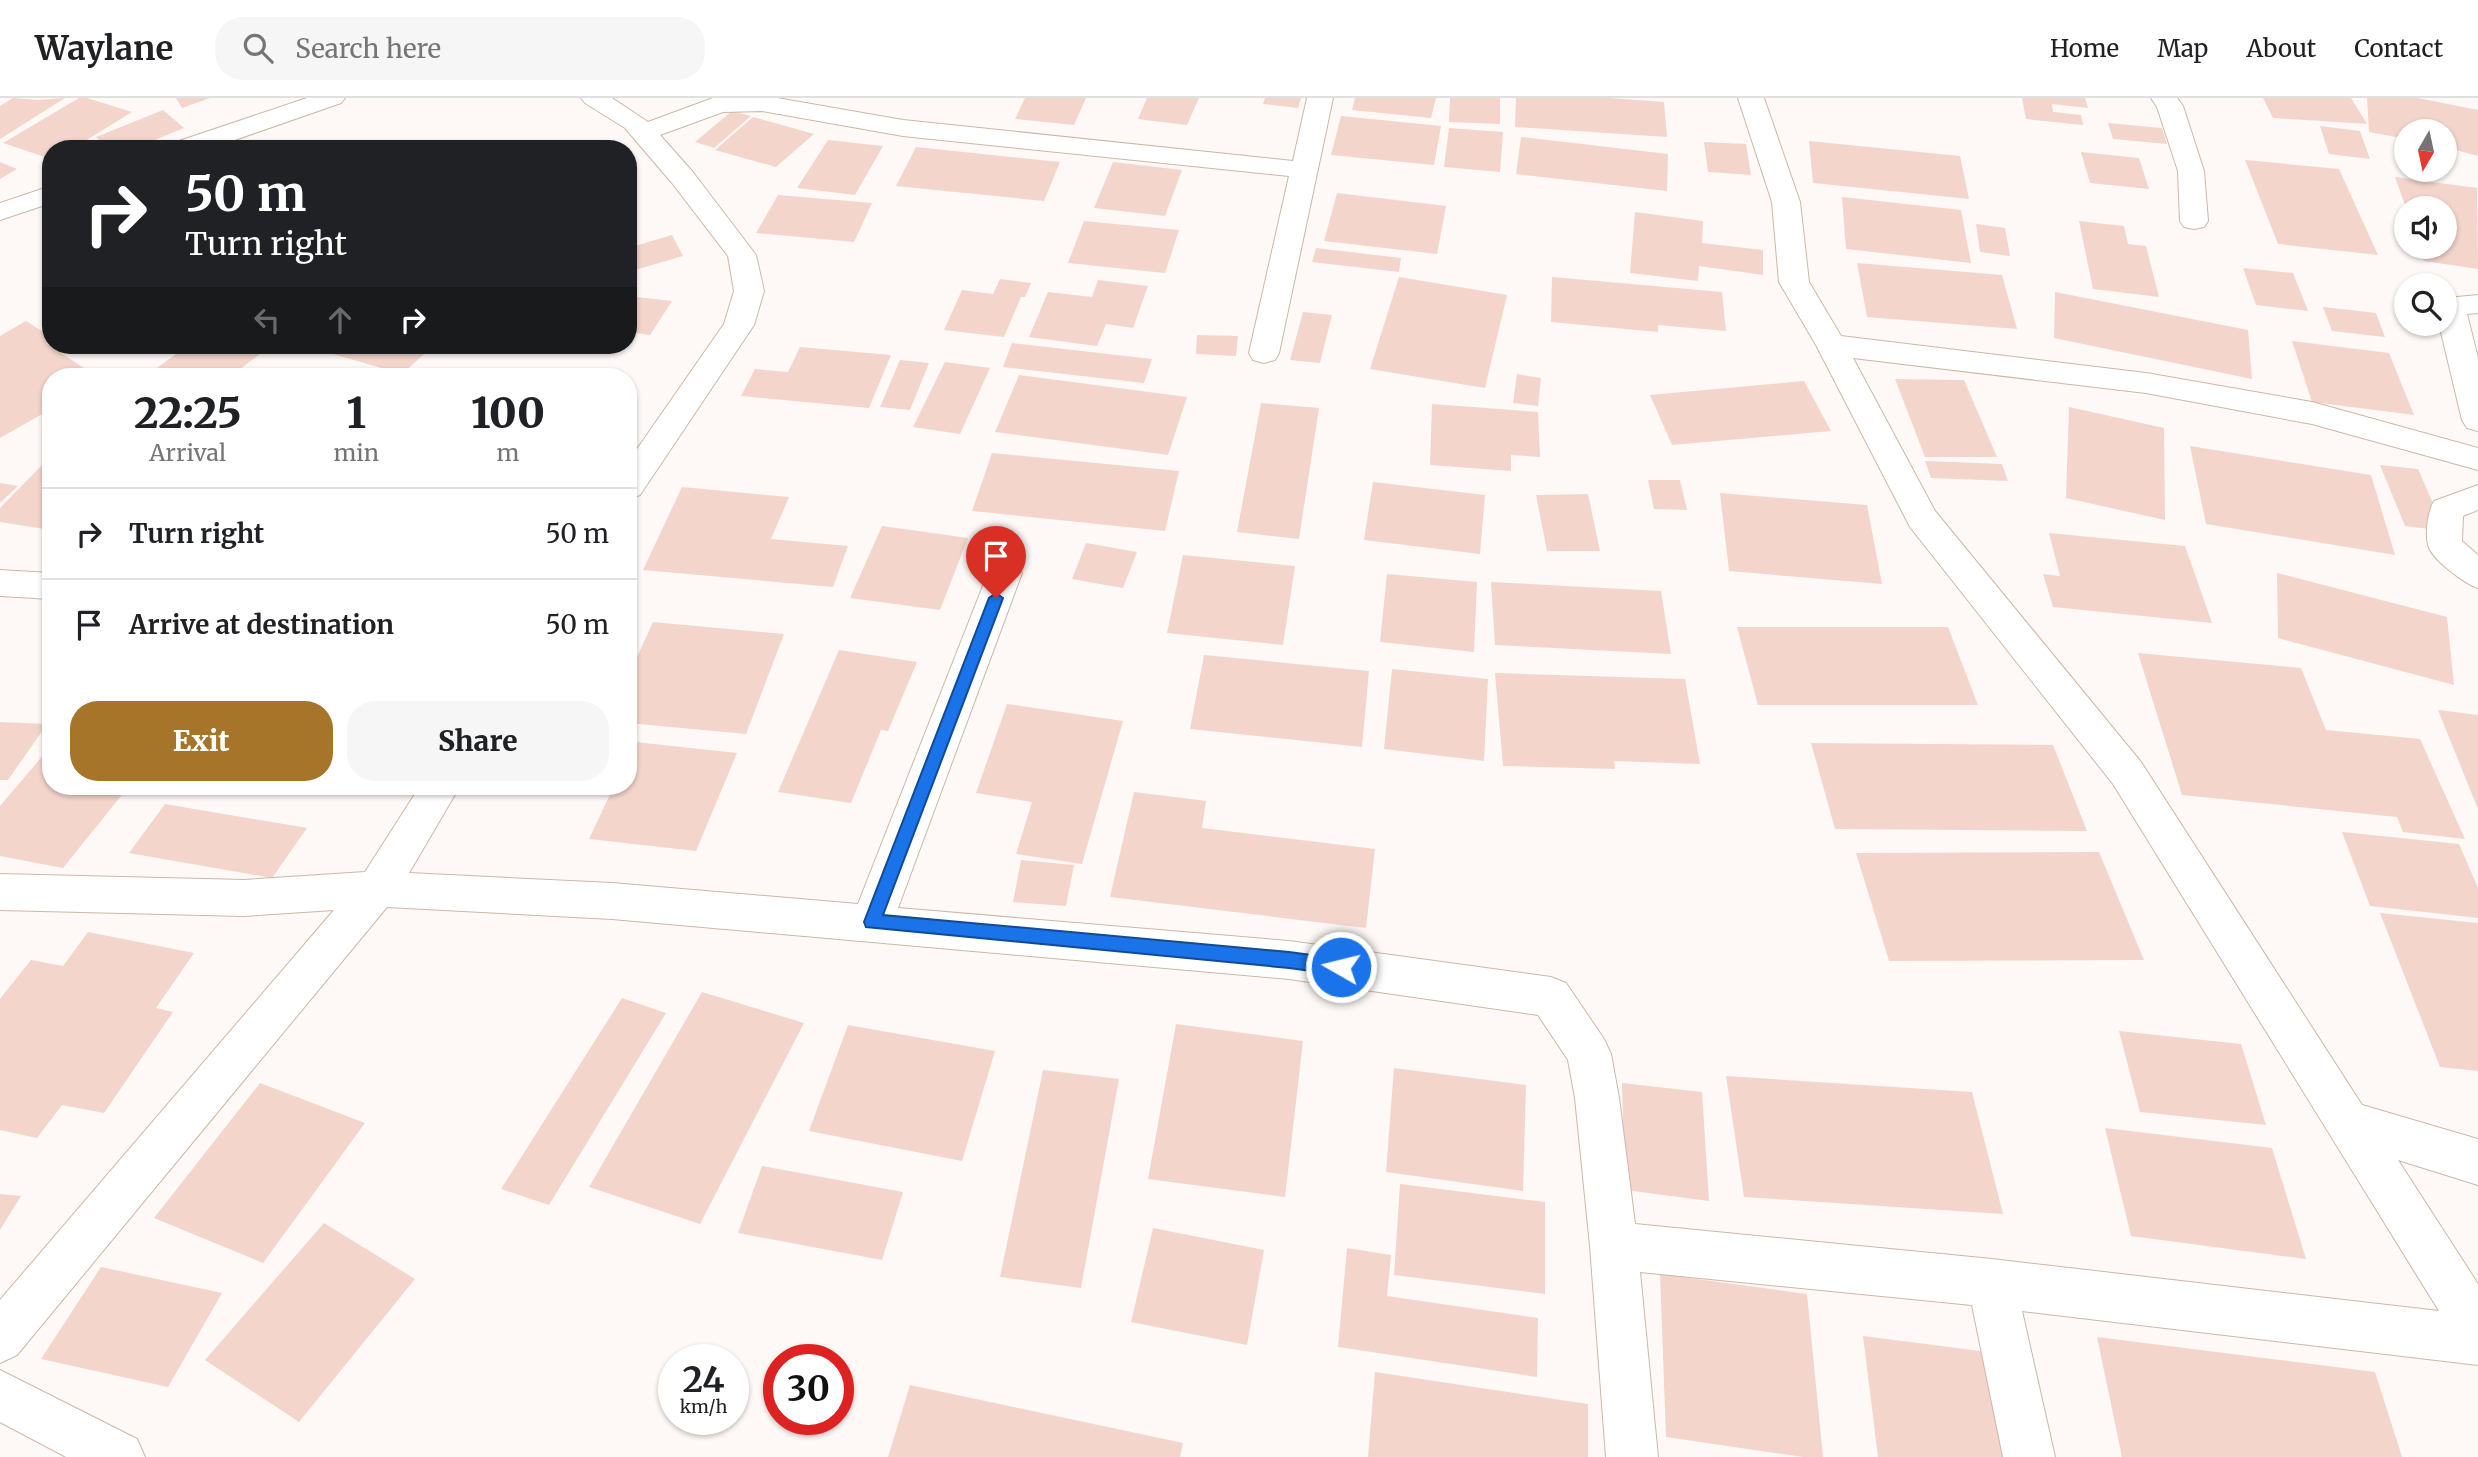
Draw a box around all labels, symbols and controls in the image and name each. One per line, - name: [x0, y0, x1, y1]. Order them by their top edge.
- search box: [215, 17, 705, 80]
- text: Waylane: [35, 28, 173, 69]
- icon: search: [239, 29, 277, 67]
- text: Search here: [295, 32, 441, 65]
- text: Home: [2050, 33, 2119, 64]
- text: Map: [2157, 33, 2208, 64]
- text: About: [2246, 33, 2316, 64]
- text: Contact: [2354, 33, 2443, 64]
- north arrow: [2394, 119, 2457, 182]
- map controls: [2394, 119, 2457, 336]
- text: 50 m: [185, 163, 306, 224]
- icon: right: [70, 168, 161, 259]
- button: sound: [2394, 196, 2457, 259]
- text: Turn right: [185, 224, 347, 264]
- button: search: [2394, 273, 2457, 336]
- icon: left: [248, 301, 286, 339]
- icon: ahead: [321, 301, 359, 339]
- icon: right: [394, 301, 432, 339]
- text: 22:25: [134, 387, 242, 439]
- text: 1: [346, 387, 366, 439]
- text: 100: [471, 387, 545, 439]
- text: Arrival: [149, 438, 226, 467]
- text: min: [333, 438, 379, 467]
- text: m: [497, 438, 519, 467]
- icon: right: [70, 515, 108, 553]
- text: Turn right: [129, 517, 264, 550]
- text: 50 m: [545, 517, 609, 550]
- pin: [966, 526, 1026, 598]
- icon: arrive: [977, 537, 1015, 575]
- icon: arrive: [70, 606, 108, 644]
- text: Arrive at destination: [129, 608, 394, 641]
- text: 50 m: [545, 608, 609, 641]
- button: Exit: [70, 701, 333, 781]
- button: Share: [347, 701, 609, 781]
- position arrow: [1304, 930, 1378, 1004]
- speed limit sign: 30: [763, 1344, 854, 1435]
- text: 24: [682, 1358, 725, 1402]
- text: km/h: [680, 1395, 727, 1418]

